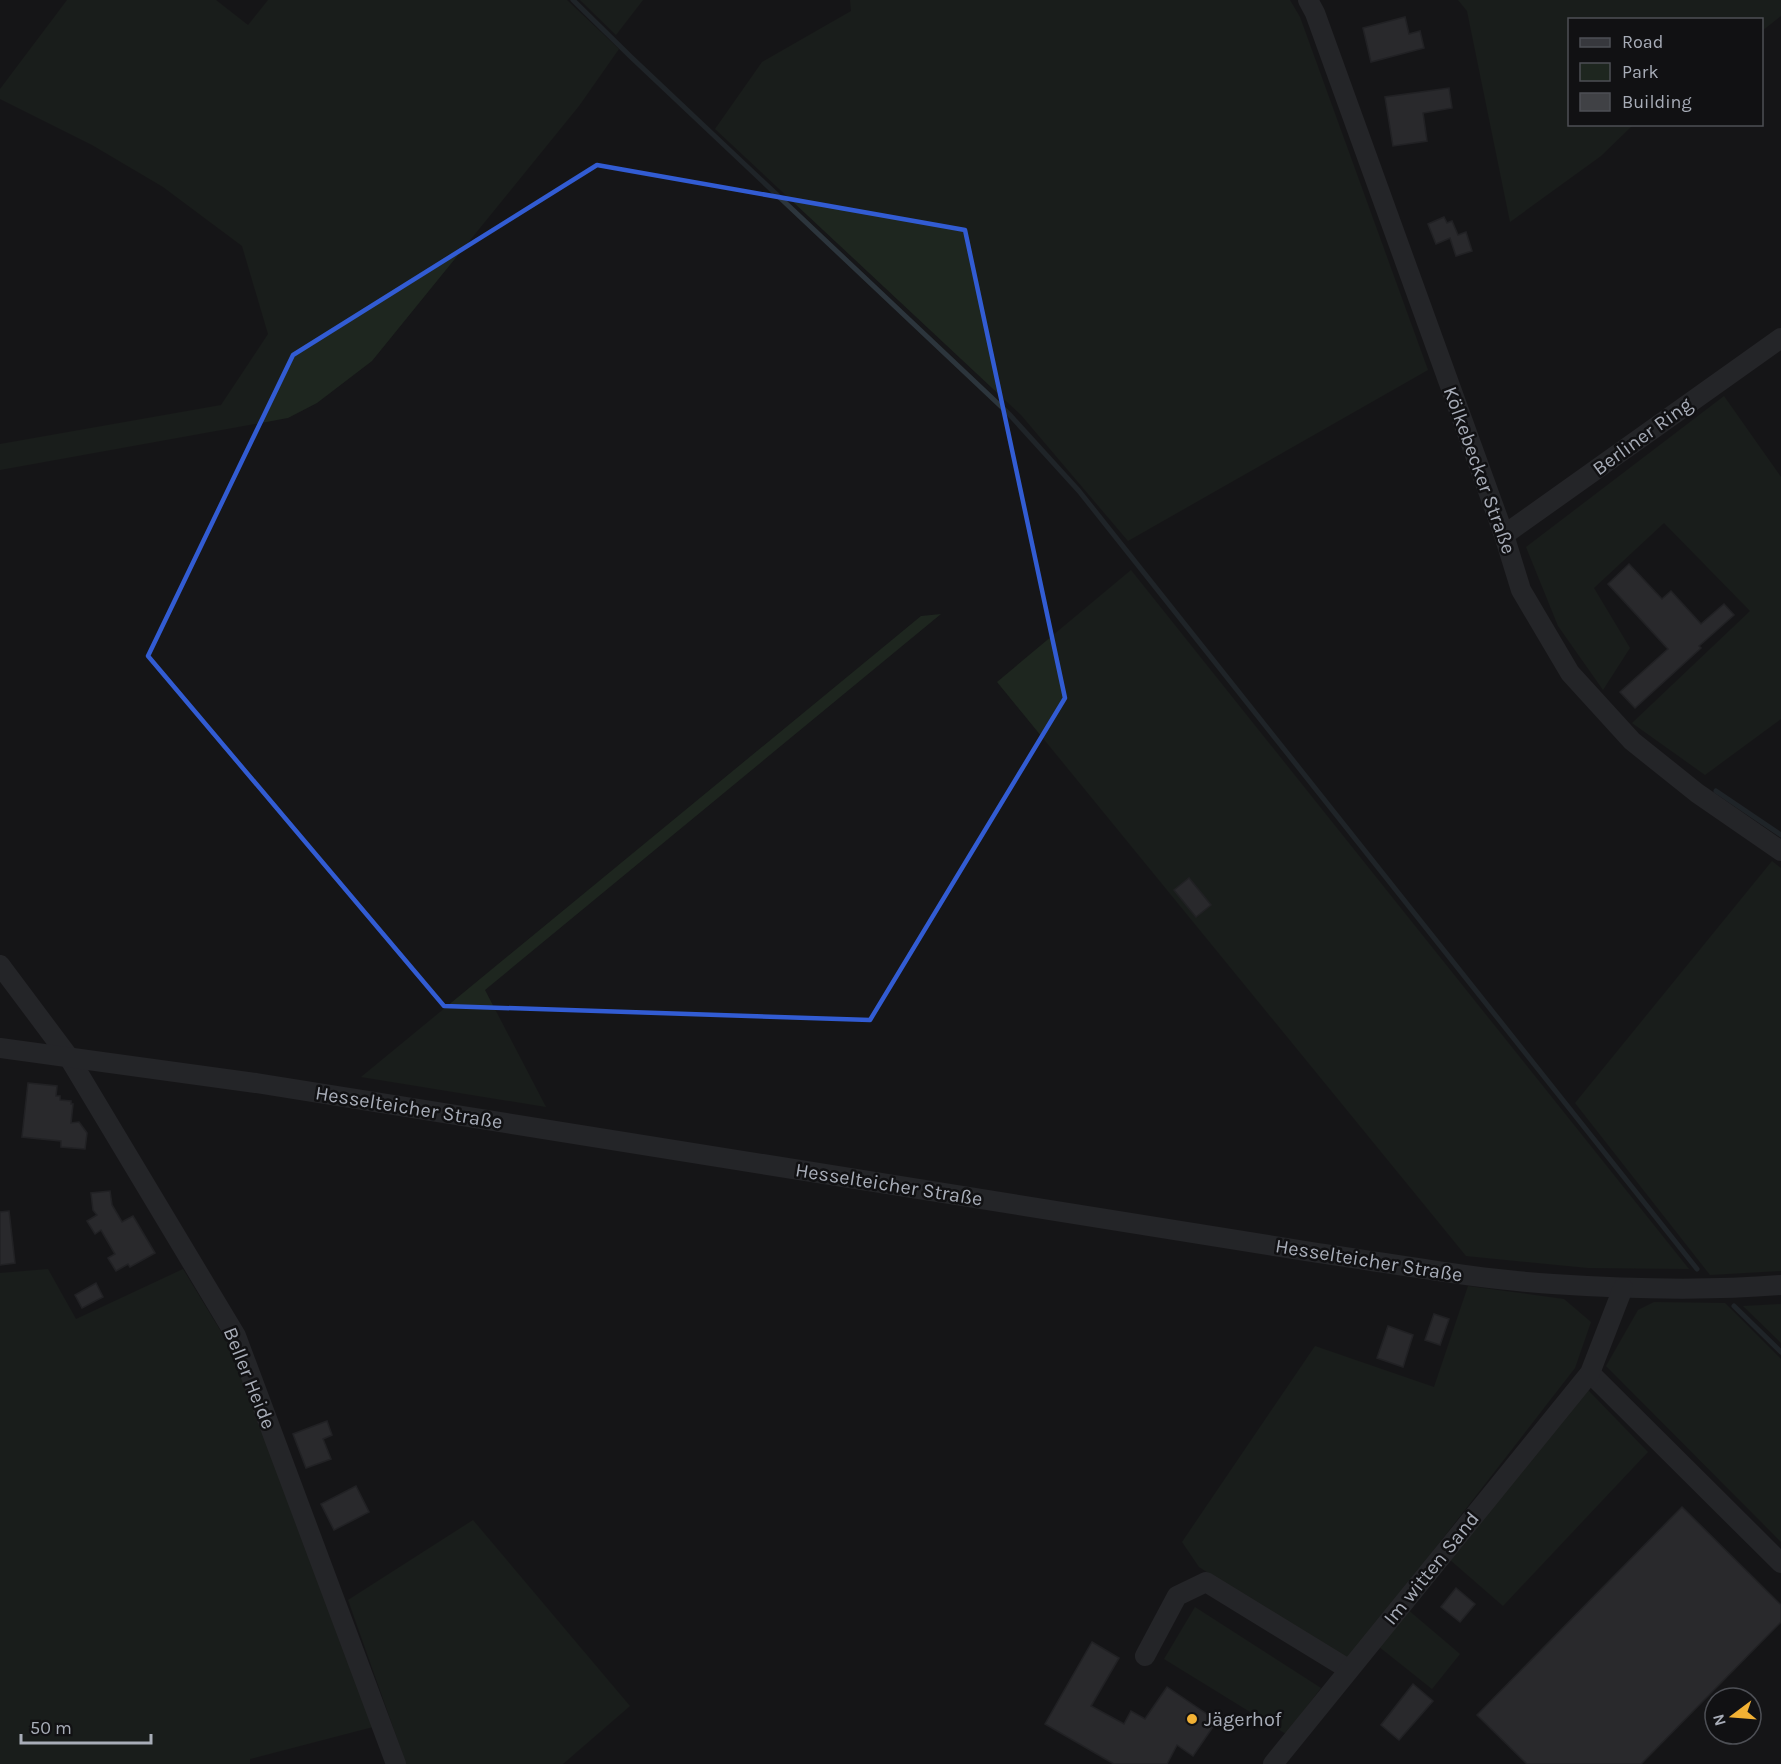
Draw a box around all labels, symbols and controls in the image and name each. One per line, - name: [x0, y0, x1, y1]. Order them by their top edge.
- legend: [1568, 18, 1763, 126]
- text: Road: [1622, 31, 1663, 53]
- text: Park: [1622, 61, 1659, 83]
- text: Building: [1622, 91, 1692, 113]
- street label: Kölkebecker Straße: [1439, 383, 1521, 557]
- street label: Berliner Ring: [1588, 393, 1697, 480]
- street label: Hesselteicher Straße: [314, 1081, 504, 1134]
- street label: Hesselteicher Straße: [794, 1158, 984, 1211]
- street label: Hesselteicher Straße: [1274, 1234, 1464, 1287]
- street label: Beller Heide: [219, 1324, 280, 1433]
- street label: Im witten Sand: [1379, 1507, 1484, 1629]
- north arrow: [1703, 1686, 1763, 1746]
- scale bar: [21, 1707, 152, 1745]
- place label: Jägerhof: [1204, 1708, 1282, 1731]
- marker: Jägerhof: [1185, 1712, 1199, 1726]
- text: N: [1708, 1712, 1730, 1728]
- text: 50 m: [30, 1717, 72, 1739]

